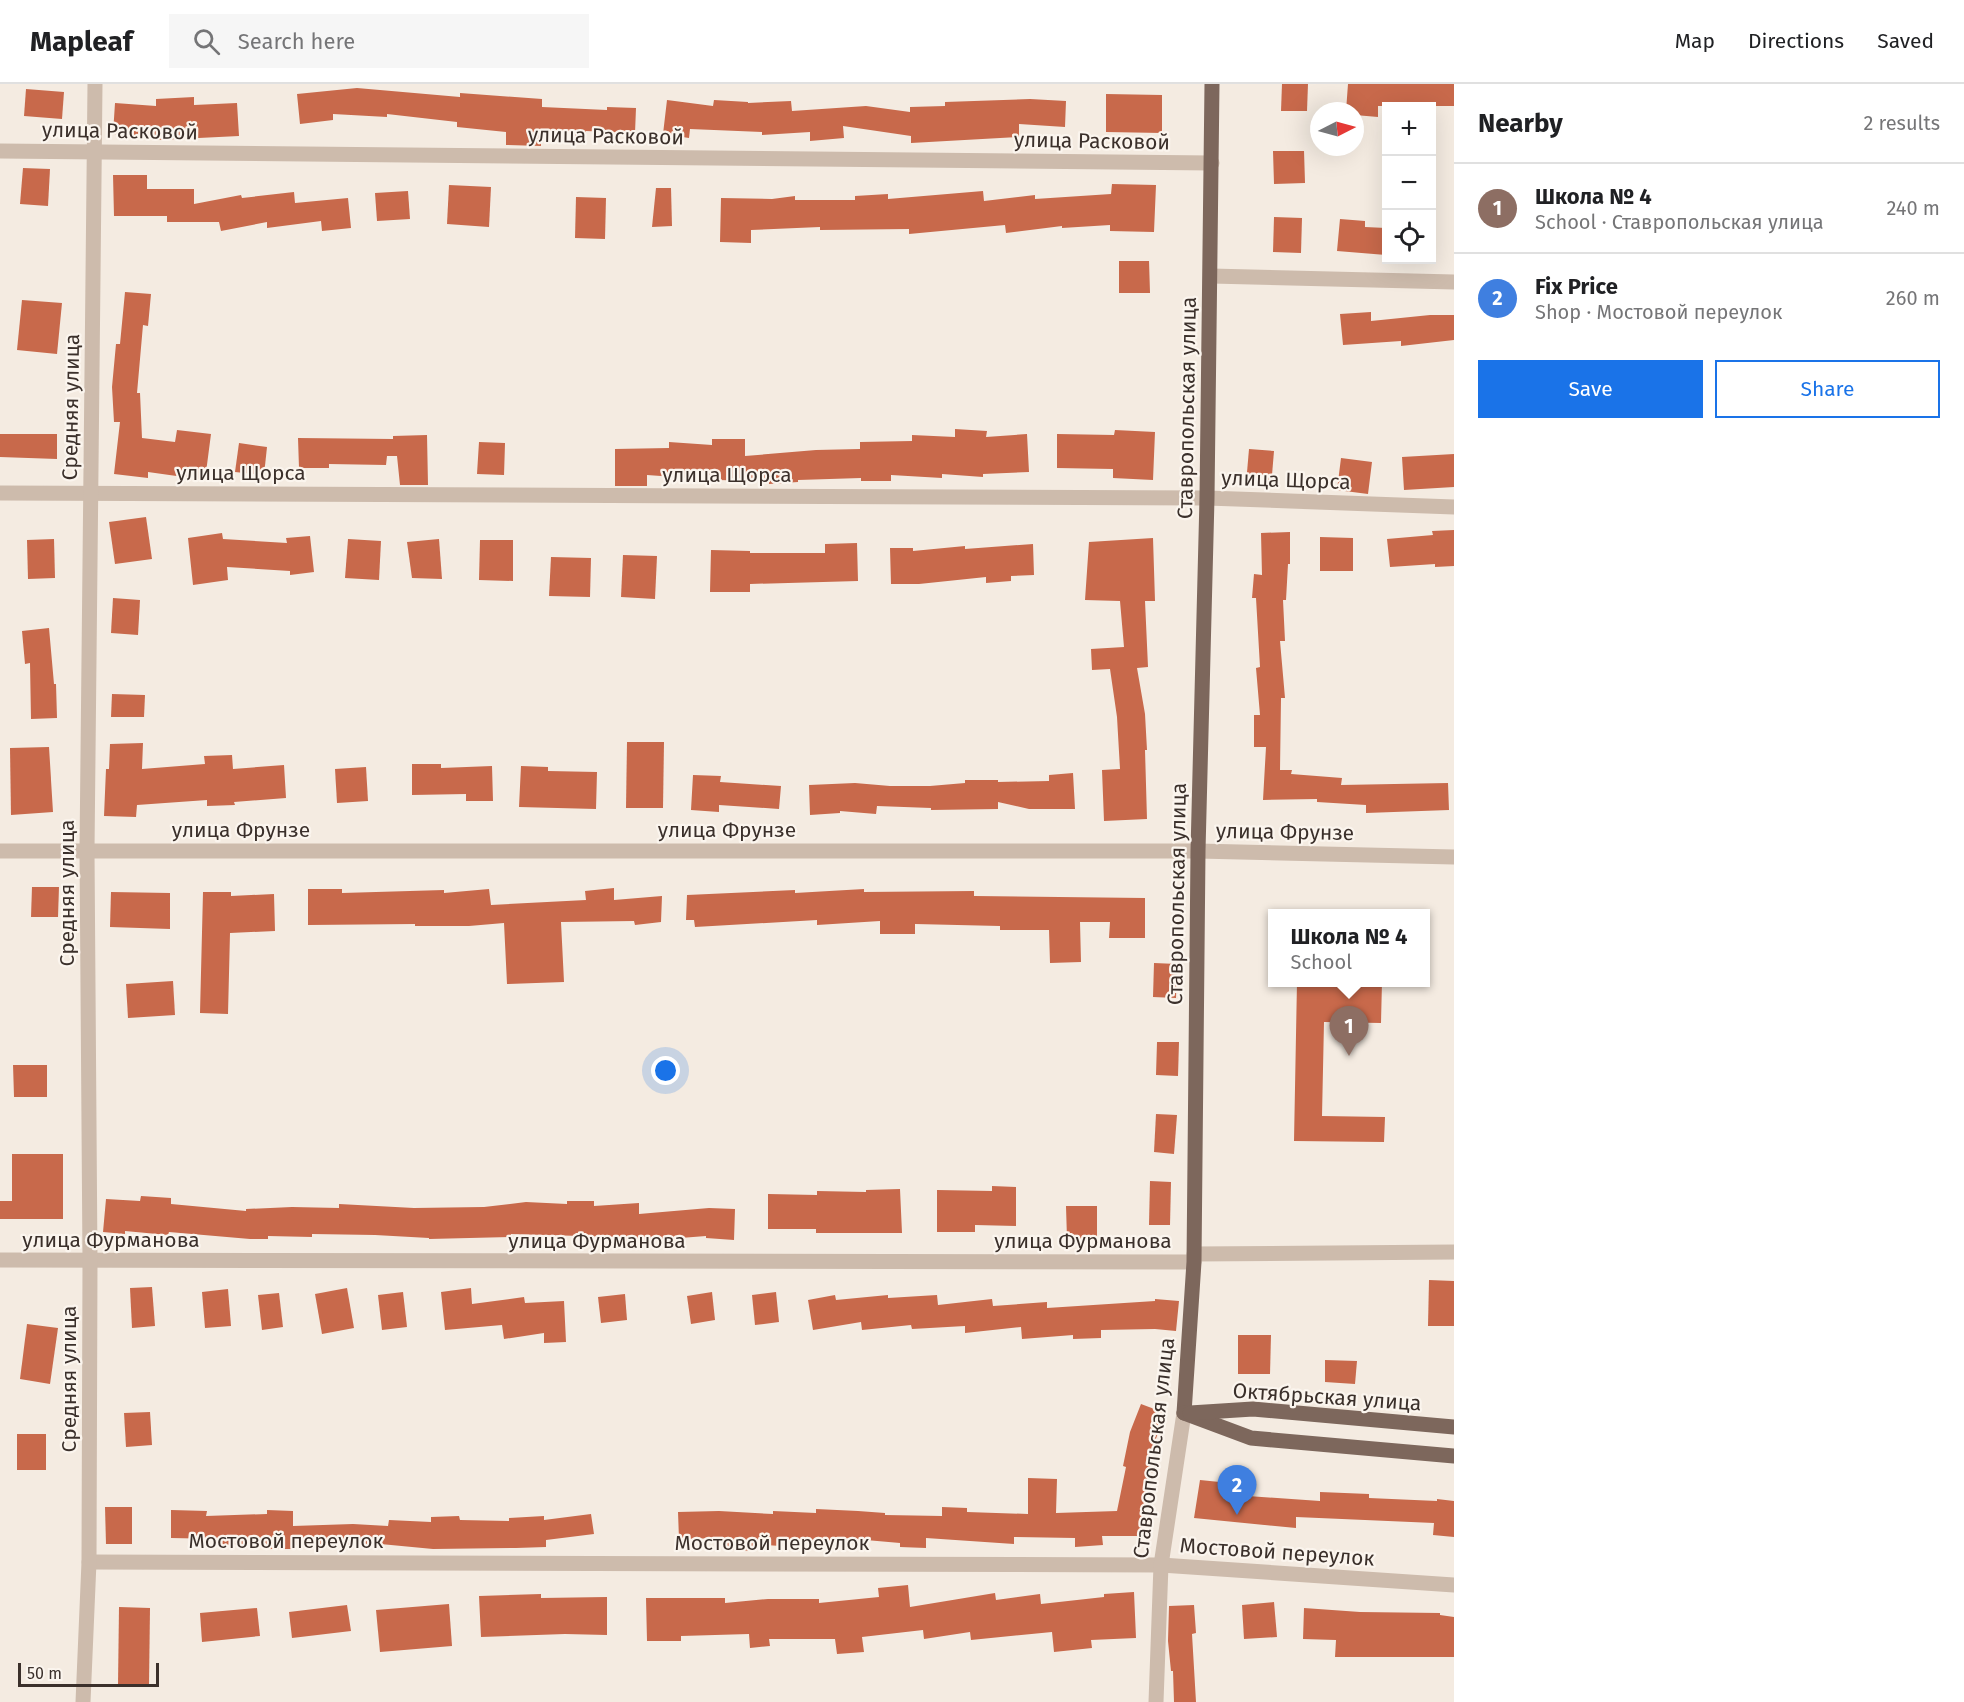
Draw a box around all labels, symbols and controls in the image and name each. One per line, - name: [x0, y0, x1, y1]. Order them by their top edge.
- search box: [169, 14, 589, 68]
- text: Mapleaf: [30, 25, 133, 58]
- icon: search: [190, 25, 223, 58]
- text: Search here: [238, 28, 355, 55]
- text: Map: [1675, 28, 1715, 54]
- text: Directions: [1748, 28, 1844, 54]
- text: Saved: [1877, 28, 1934, 54]
- north arrow: [1310, 102, 1364, 156]
- map controls: [1382, 102, 1436, 264]
- button: +: [1382, 102, 1436, 156]
- text: Nearby: [1478, 108, 1563, 139]
- text: 2 results: [1863, 111, 1940, 135]
- street label: улица Расковой: [42, 117, 198, 145]
- street label: улица Расковой: [528, 122, 684, 150]
- street label: улица Расковой: [1014, 127, 1170, 155]
- button: −: [1382, 156, 1436, 210]
- text: Школа № 4: [1535, 183, 1652, 210]
- text: 1: [1493, 196, 1502, 220]
- text: 240 m: [1886, 196, 1940, 220]
- button: locate: [1382, 210, 1436, 264]
- text: School · Ставропольская улица: [1535, 210, 1824, 234]
- text: Fix Price: [1535, 273, 1618, 300]
- text: 2: [1492, 286, 1503, 310]
- text: 260 m: [1886, 286, 1940, 310]
- street label: Ставропольская улица: [1172, 297, 1202, 519]
- text: Shop · Мостовой переулок: [1535, 300, 1782, 324]
- street label: Средняя улица: [57, 333, 85, 481]
- button: Save: [1478, 360, 1703, 418]
- button: Share: [1715, 360, 1940, 418]
- street label: улица Щорса: [176, 460, 306, 486]
- street label: улица Щорса: [662, 462, 792, 488]
- street label: улица Щорса: [1221, 465, 1351, 495]
- street label: Ставропольская улица: [1162, 783, 1192, 1005]
- street label: улица Фрунзе: [172, 817, 310, 843]
- street label: улица Фрунзе: [658, 817, 796, 843]
- street label: улица Фрунзе: [1216, 818, 1354, 846]
- street label: Средняя улица: [54, 820, 80, 966]
- popup: [1268, 909, 1430, 987]
- text: Школа № 4: [1291, 923, 1407, 950]
- text: School: [1291, 950, 1352, 974]
- pin: 1: [1330, 1006, 1368, 1056]
- your location: [651, 1056, 680, 1085]
- street label: улица Фурманова: [22, 1227, 200, 1253]
- street label: улица Фурманова: [508, 1228, 686, 1254]
- street label: улица Фурманова: [994, 1228, 1172, 1254]
- street label: Средняя улица: [56, 1306, 82, 1452]
- street label: Ставропольская улица: [1128, 1336, 1180, 1560]
- street label: Октябрьская улица: [1232, 1377, 1422, 1417]
- pin: 2: [1218, 1466, 1256, 1515]
- street label: Мостовой переулок: [188, 1528, 384, 1554]
- street label: Мостовой переулок: [674, 1530, 870, 1556]
- street label: Мостовой переулок: [1179, 1532, 1375, 1572]
- scale bar: [18, 1660, 159, 1688]
- text: 50 m: [27, 1664, 62, 1683]

